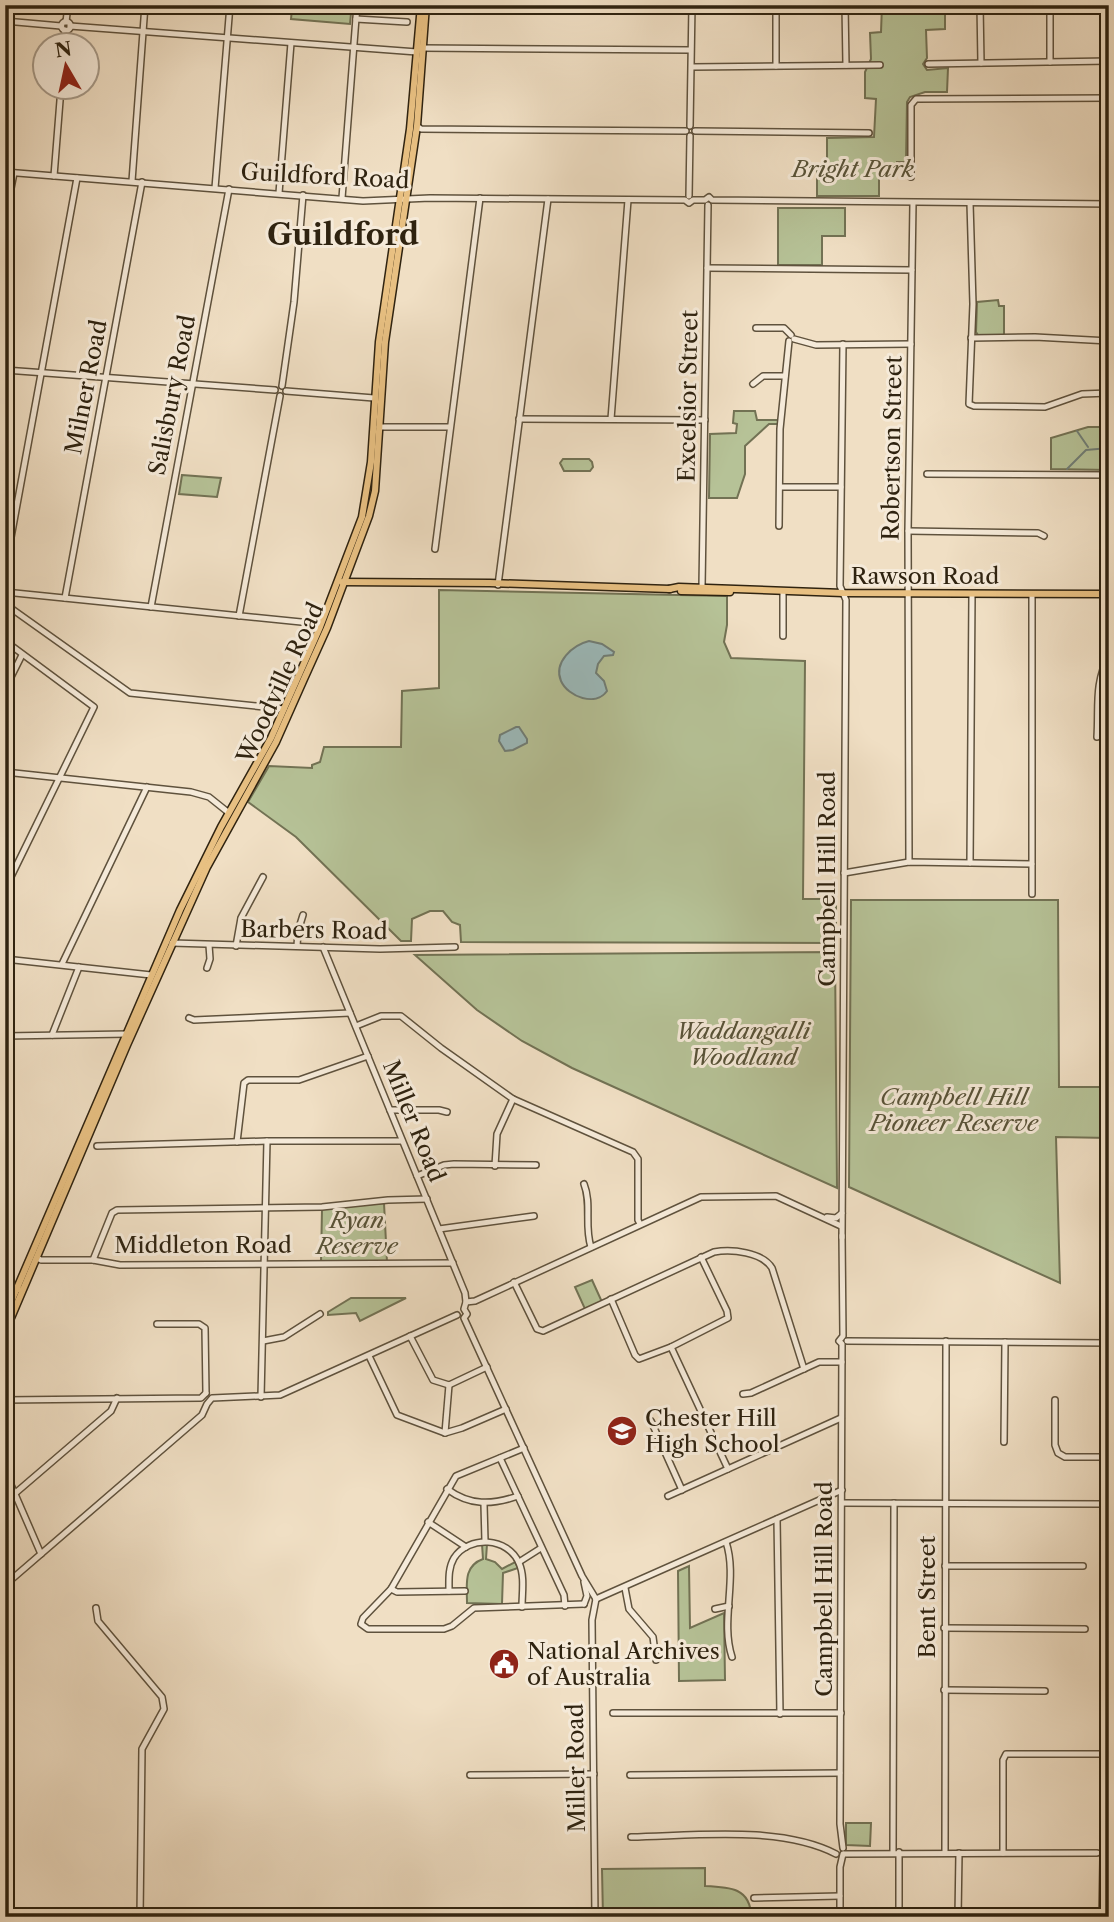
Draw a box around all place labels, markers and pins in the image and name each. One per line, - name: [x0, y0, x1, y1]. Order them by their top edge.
- place label: Chester Hill High School: [645, 1404, 780, 1458]
- school or university icon: Chester Hill High School: [605, 1414, 639, 1448]
- place label: National Archives of Australia: [527, 1637, 720, 1691]
- public building icon: National Archives of Australia: [487, 1647, 521, 1681]

